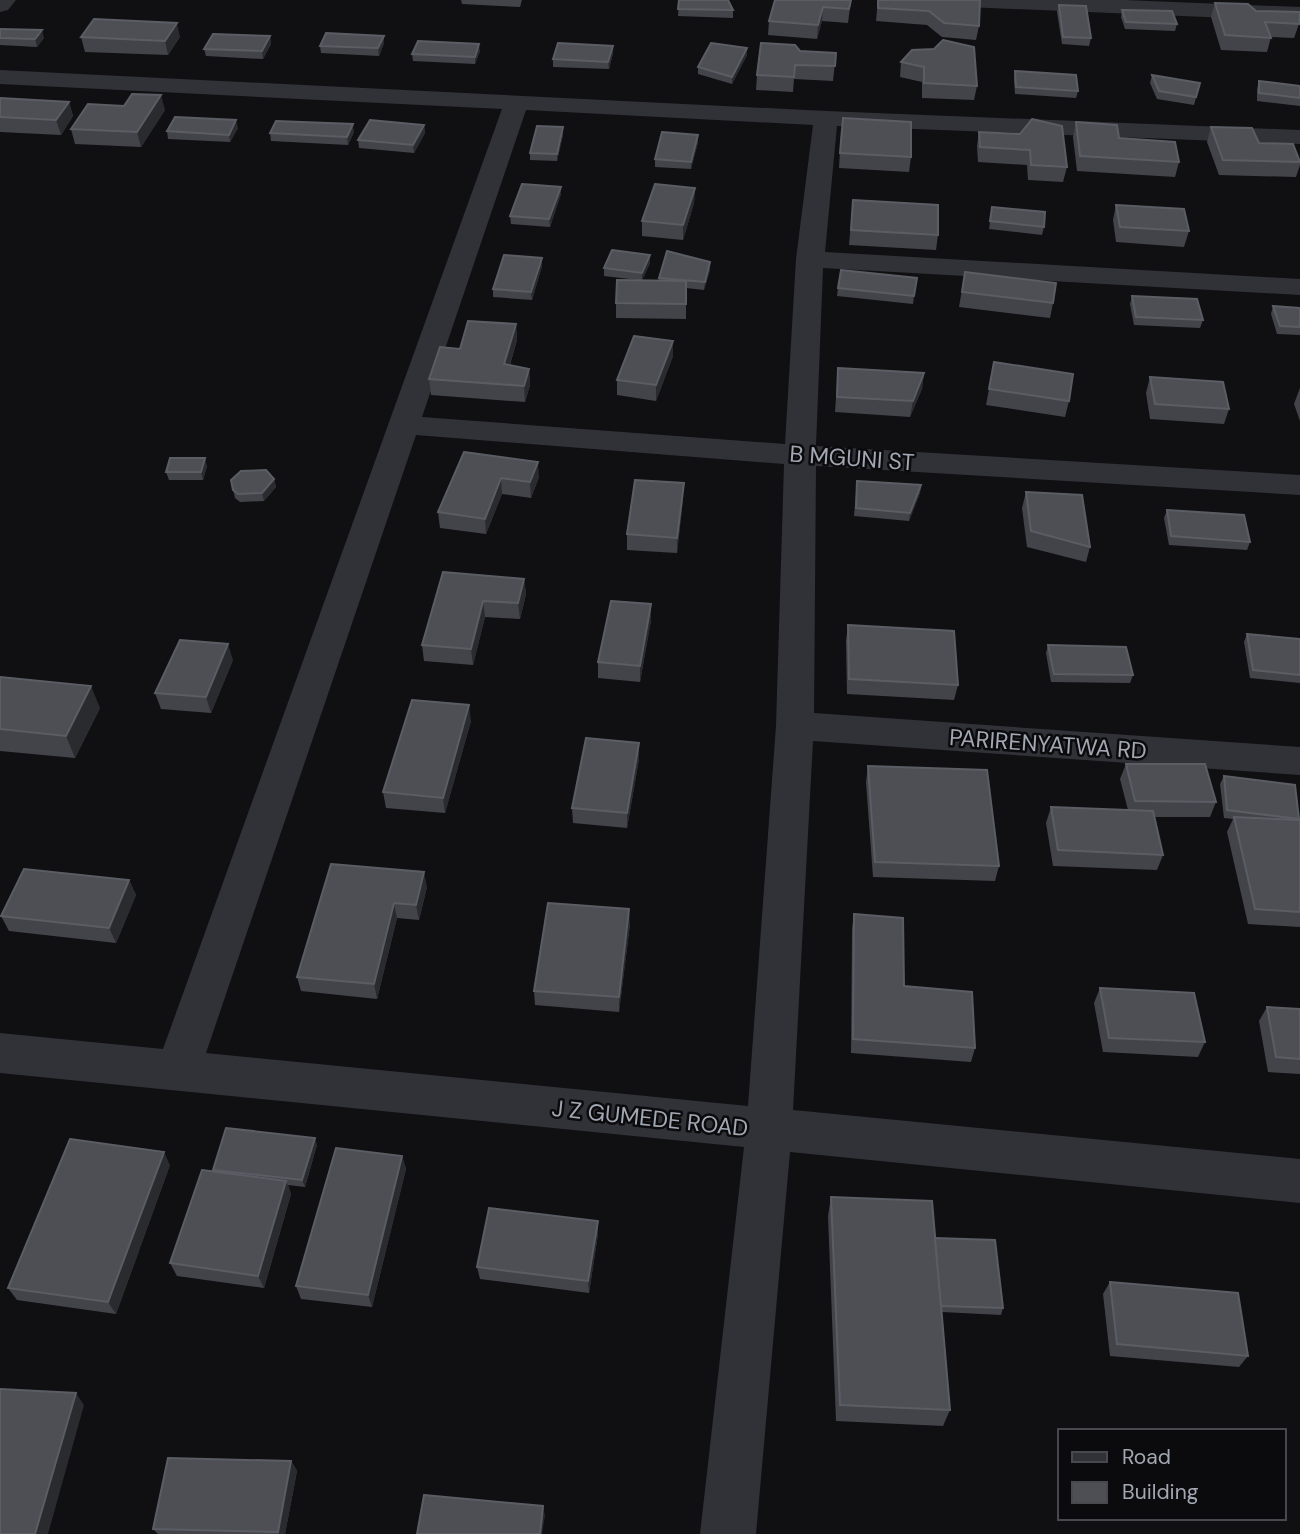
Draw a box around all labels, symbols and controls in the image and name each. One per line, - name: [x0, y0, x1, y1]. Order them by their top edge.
- street label: B MGUNI ST: [789, 439, 916, 477]
- street label: PARIRENYATWA RD: [948, 722, 1148, 766]
- street label: J Z GUMEDE ROAD: [550, 1093, 750, 1143]
- legend: [1058, 1429, 1286, 1520]
- text: Road: [1122, 1443, 1171, 1471]
- text: Building: [1122, 1478, 1199, 1506]

